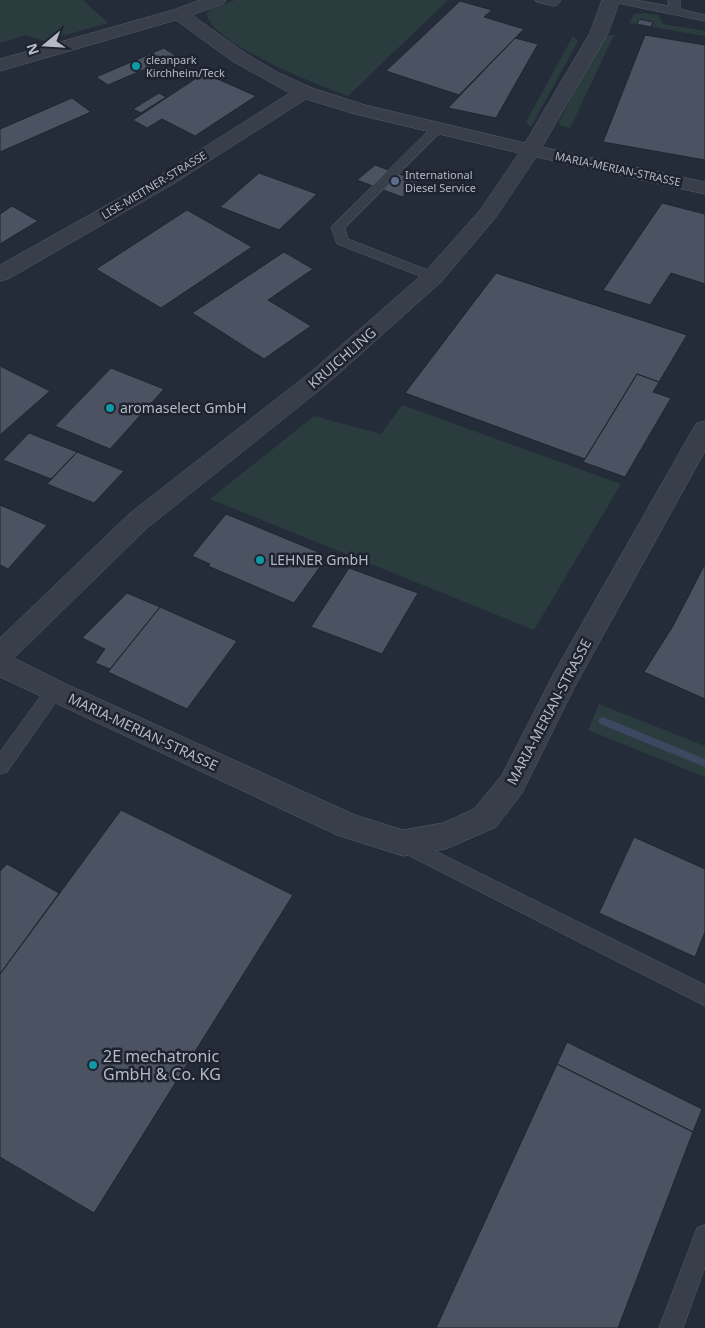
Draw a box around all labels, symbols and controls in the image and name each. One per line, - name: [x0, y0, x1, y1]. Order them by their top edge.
- north arrow: [20, 20, 70, 70]
- text: N: [21, 41, 43, 58]
- place label: cleanpark Kirchheim/Teck: [146, 52, 225, 80]
- marker: cleanpark Kirchheim/Teck: [130, 60, 142, 72]
- street label: LISE-MEITNER-STRASSE: [98, 147, 209, 222]
- street label: MARIA-MERIAN-STRASSE: [554, 148, 682, 189]
- place label: International Diesel Service: [405, 167, 476, 195]
- marker: International Diesel Service: [389, 175, 401, 187]
- street label: KRUICHLING: [304, 323, 380, 393]
- place label: aromaselect GmbH: [120, 398, 247, 417]
- marker: aromaselect GmbH: [104, 402, 116, 414]
- place label: LEHNER GmbH: [270, 550, 369, 569]
- marker: LEHNER GmbH: [254, 554, 266, 566]
- street label: MARIA-MERIAN-STRASSE: [502, 635, 595, 788]
- street label: MARIA-MERIAN-STRASSE: [65, 689, 221, 775]
- place label: 2E mechatronic GmbH & Co. KG: [103, 1045, 221, 1085]
- marker: 2E mechatronic GmbH & Co. KG: [87, 1059, 99, 1071]

